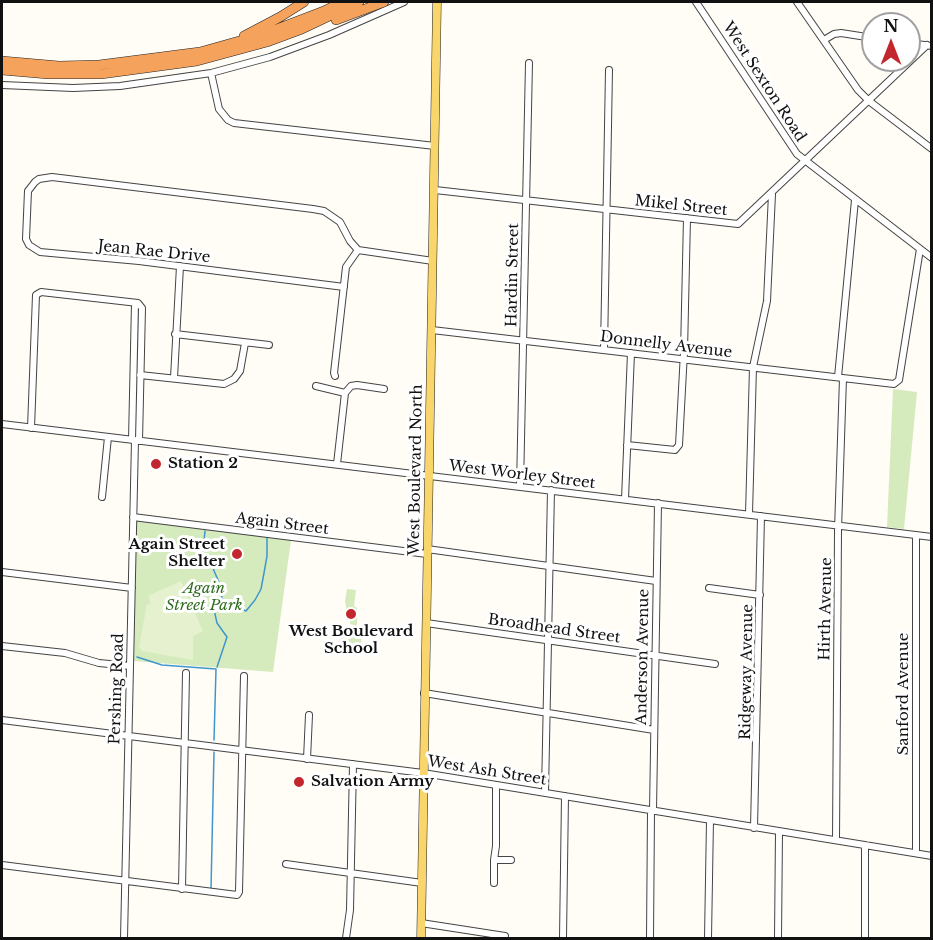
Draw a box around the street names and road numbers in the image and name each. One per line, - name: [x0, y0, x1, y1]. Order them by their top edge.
- street label: West Sexton Road: [719, 19, 809, 145]
- street label: Mikel Street: [634, 192, 728, 220]
- street label: Hardin Street: [503, 223, 523, 327]
- street label: Jean Rae Drive: [97, 237, 211, 267]
- street label: Donnelly Avenue: [599, 328, 733, 362]
- street label: West Boulevard North: [406, 384, 426, 556]
- street label: West Worley Street: [448, 457, 596, 493]
- street label: Again Street: [234, 509, 330, 539]
- street label: Hirth Avenue: [816, 557, 836, 661]
- street label: Anderson Avenue: [633, 589, 653, 725]
- street label: Ridgeway Avenue: [737, 604, 757, 740]
- street label: Broadhead Street: [487, 611, 621, 647]
- street label: Pershing Road: [106, 633, 128, 745]
- street label: Sanford Avenue: [895, 633, 913, 755]
- street label: West Ash Street: [426, 753, 548, 789]

